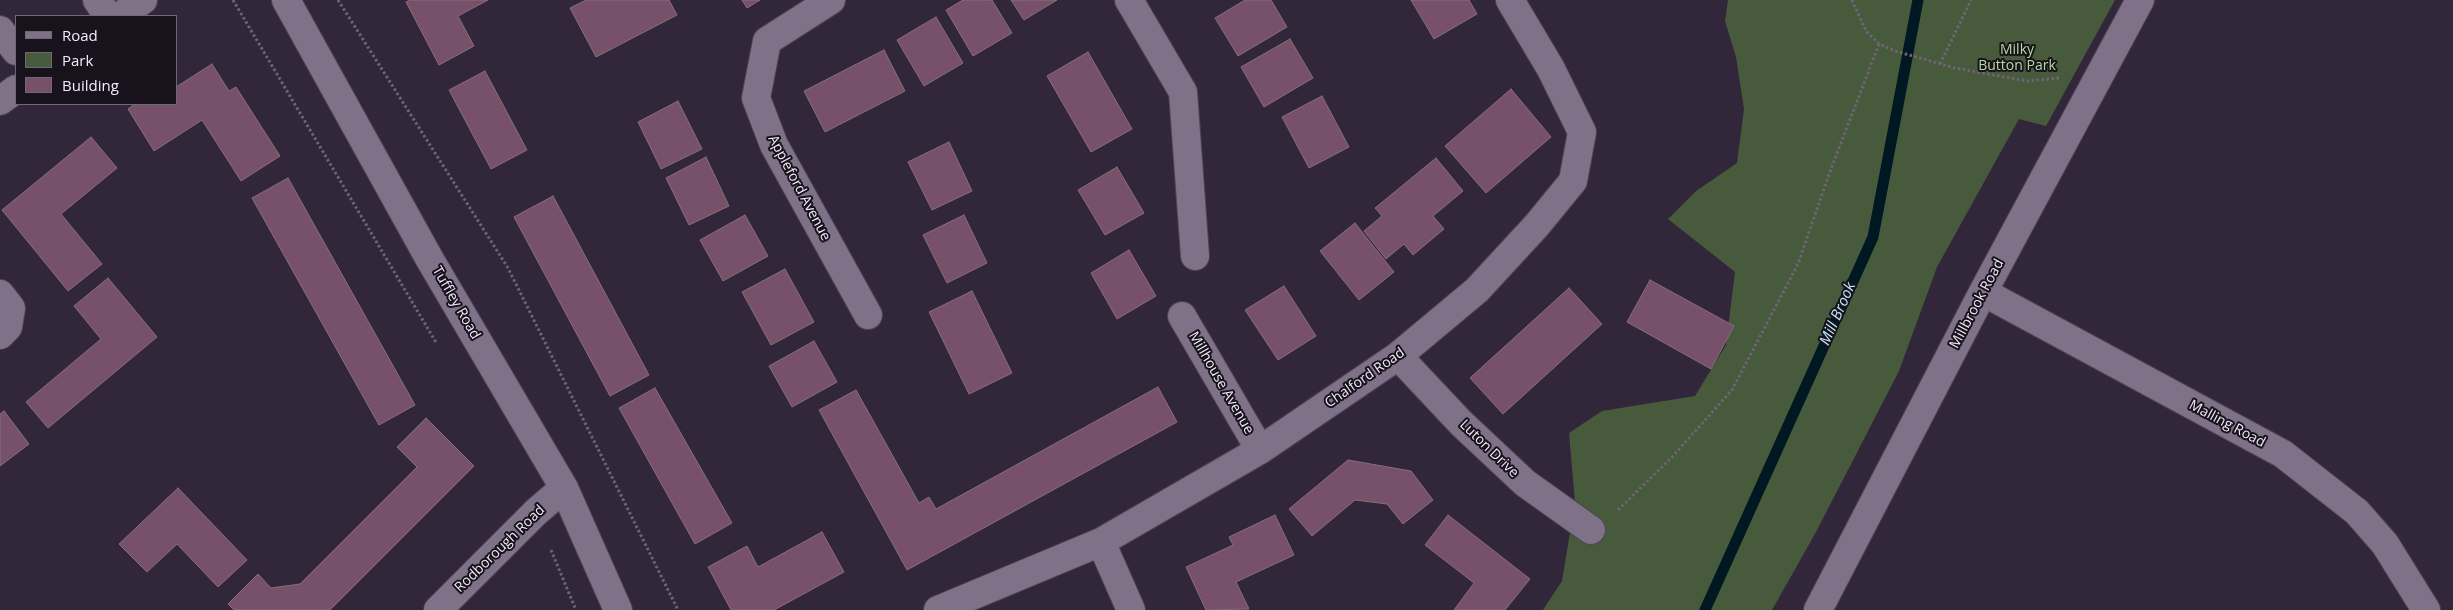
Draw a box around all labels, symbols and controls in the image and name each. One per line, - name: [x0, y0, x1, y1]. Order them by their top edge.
- legend: [15, 15, 178, 105]
- text: Road: [62, 25, 98, 45]
- park label: Milky Button Park: [1978, 42, 2056, 74]
- text: Park: [62, 50, 93, 70]
- text: Building: [62, 75, 119, 95]
- street label: Appleford Avenue: [764, 132, 834, 244]
- street label: Millbrook Road: [1946, 256, 2008, 352]
- street label: Tuffley Road: [428, 264, 484, 342]
- water label: Mill Brook: [1816, 280, 1860, 348]
- street label: Millhouse Avenue: [1185, 329, 1257, 437]
- street label: Chalford Road: [1322, 344, 1408, 412]
- street label: Malling Road: [2186, 397, 2268, 451]
- street label: Luton Drive: [1456, 417, 1522, 481]
- street label: Rodborough Road: [452, 502, 548, 596]

